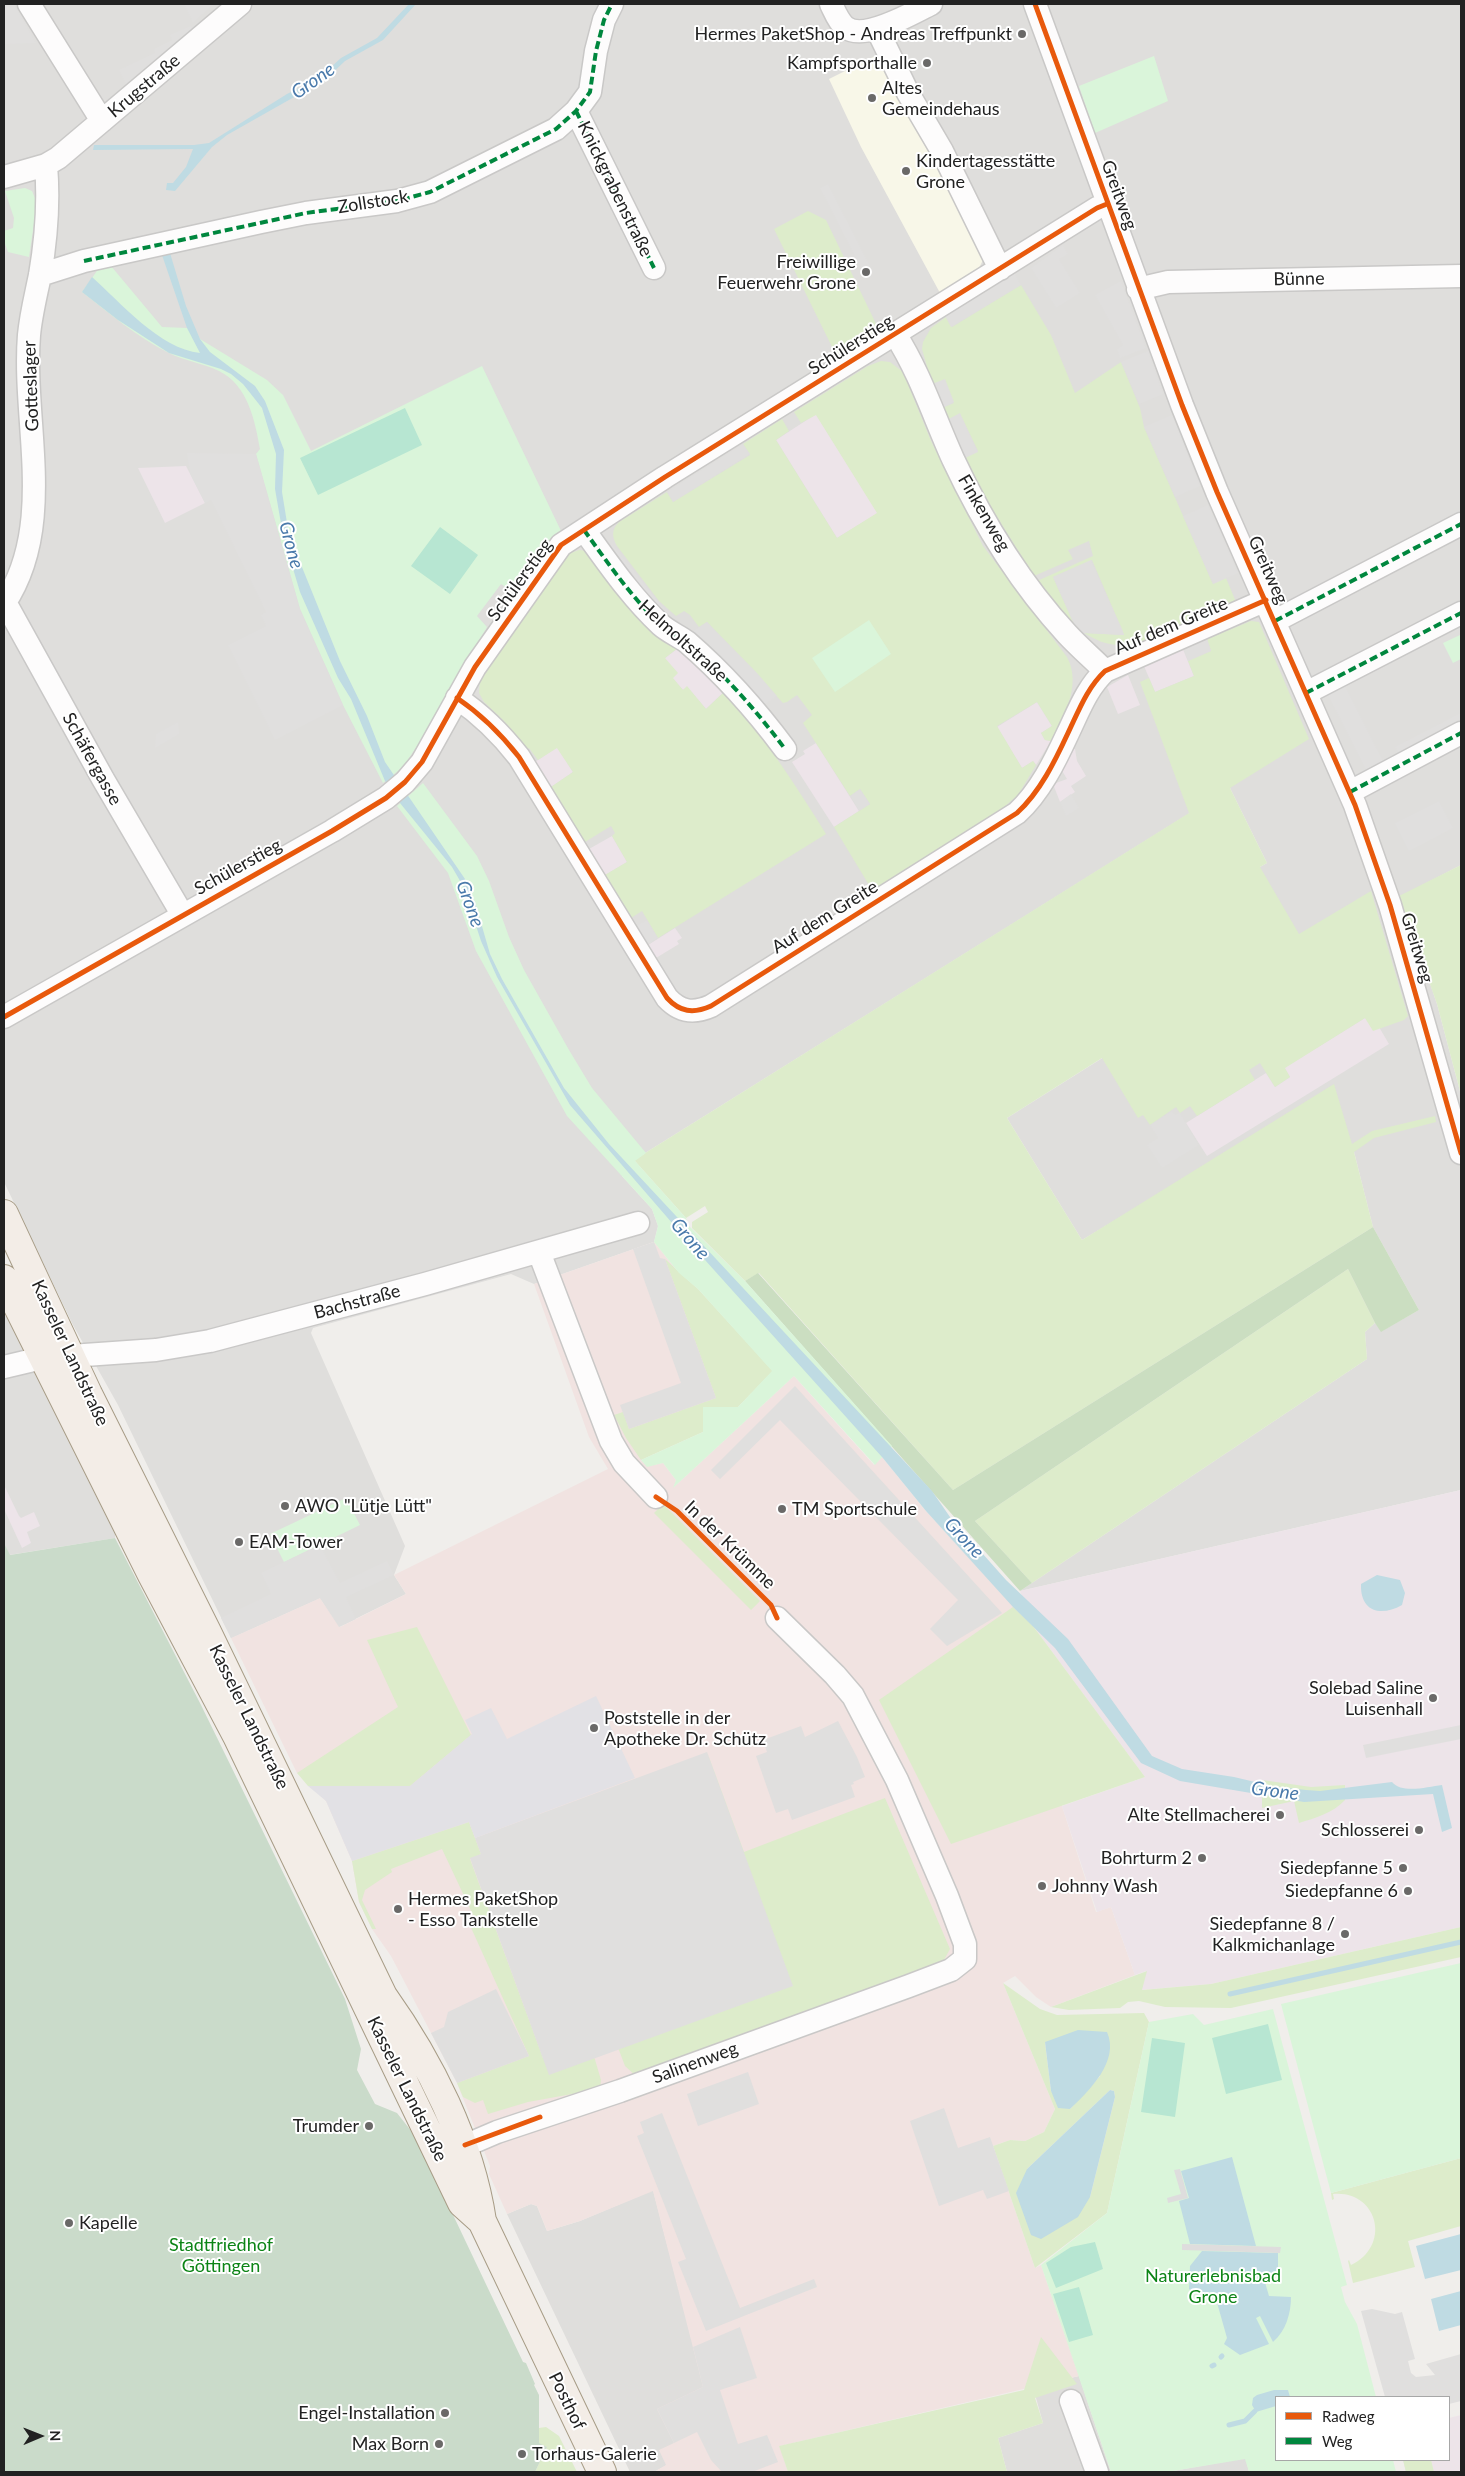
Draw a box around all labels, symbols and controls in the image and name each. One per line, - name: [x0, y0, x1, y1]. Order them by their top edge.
- place label: Hermes PaketShop - Andreas Treffpunkt: [695, 23, 1012, 45]
- marker: Hermes PaketShop - Andreas Treffpunkt: [1016, 28, 1028, 40]
- street label: Krugstraße: [104, 50, 184, 122]
- place label: Kampfsporthalle: [787, 52, 917, 74]
- marker: Kampfsporthalle: [921, 57, 933, 69]
- water label: Grone: [287, 58, 339, 104]
- place label: Altes Gemeindehaus: [882, 77, 1000, 120]
- marker: Altes Gemeindehaus: [866, 92, 878, 104]
- street label: Knickgrabenstraße: [573, 118, 657, 260]
- place label: Kindertagesstätte Grone: [916, 150, 1055, 192]
- street label: Greitweg: [1096, 157, 1142, 233]
- marker: Kindertagesstätte Grone: [900, 165, 912, 177]
- street label: Zollstock: [336, 186, 410, 218]
- place label: Freiwillige Feuerwehr Grone: [717, 251, 856, 294]
- marker: Freiwillige Feuerwehr Grone: [860, 266, 872, 278]
- street label: Bünne: [1273, 268, 1325, 290]
- street label: Schülerstieg: [804, 310, 898, 380]
- street label: Gotteslager: [19, 340, 43, 432]
- street label: Finkenweg: [953, 471, 1015, 555]
- water label: Grone: [274, 519, 308, 571]
- street label: Greitweg: [1243, 533, 1293, 607]
- street label: Schülerstieg: [483, 535, 557, 625]
- street label: Auf dem Greite: [1111, 592, 1231, 660]
- street label: Helmoltstraße: [634, 595, 732, 687]
- street label: Schäfergasse: [58, 709, 126, 809]
- street label: Schülerstieg: [191, 834, 285, 900]
- street label: Auf dem Greite: [768, 876, 882, 958]
- water label: Grone: [451, 878, 489, 930]
- street label: Greitweg: [1396, 910, 1438, 986]
- water label: Grone: [666, 1213, 714, 1265]
- street label: Kasseler Landstraße: [27, 1277, 113, 1429]
- street label: Bachstraße: [311, 1280, 403, 1324]
- place label: AWO "Lütje Lütt": [295, 1495, 432, 1517]
- street label: In der Krümme: [680, 1496, 780, 1594]
- place label: TM Sportschule: [792, 1498, 917, 1520]
- marker: AWO "Lütje Lütt": [279, 1500, 291, 1512]
- marker: TM Sportschule: [776, 1503, 788, 1515]
- water label: Grone: [939, 1513, 989, 1563]
- place label: EAM-Tower: [249, 1531, 342, 1553]
- marker: EAM-Tower: [233, 1536, 245, 1548]
- street label: Kasseler Landstraße: [205, 1641, 293, 1793]
- place label: Solebad Saline Luisenhall: [1309, 1677, 1423, 1720]
- marker: Solebad Saline Luisenhall: [1427, 1692, 1439, 1704]
- place label: Poststelle in der Apotheke Dr. Schütz: [604, 1707, 766, 1750]
- marker: Poststelle in der Apotheke Dr. Schütz: [588, 1722, 600, 1734]
- water label: Grone: [1250, 1777, 1300, 1805]
- place label: Alte Stellmacherei: [1127, 1804, 1270, 1826]
- marker: Alte Stellmacherei: [1274, 1809, 1286, 1821]
- place label: Schlosserei: [1321, 1819, 1409, 1841]
- marker: Schlosserei: [1413, 1824, 1425, 1836]
- place label: Bohrturm 2: [1101, 1847, 1192, 1869]
- marker: Bohrturm 2: [1196, 1852, 1208, 1864]
- place label: Siedepfanne 5: [1280, 1857, 1393, 1879]
- marker: Siedepfanne 5: [1397, 1862, 1409, 1874]
- place label: Johnny Wash: [1052, 1875, 1158, 1897]
- marker: Johnny Wash: [1036, 1880, 1048, 1892]
- place label: Siedepfanne 6: [1285, 1880, 1398, 1902]
- marker: Siedepfanne 6: [1402, 1885, 1414, 1897]
- place label: Hermes PaketShop - Esso Tankstelle: [408, 1888, 558, 1930]
- marker: Hermes PaketShop - Esso Tankstelle: [392, 1903, 404, 1915]
- place label: Siedepfanne 8 / Kalkmichanlage: [1209, 1913, 1335, 1956]
- marker: Siedepfanne 8 / Kalkmichanlage: [1339, 1928, 1351, 1940]
- street label: Kasseler Landstraße: [363, 2013, 451, 2165]
- street label: Salinenweg: [649, 2038, 741, 2088]
- place label: Trumder: [293, 2115, 359, 2137]
- marker: Trumder: [363, 2120, 375, 2132]
- place label: Kapelle: [79, 2212, 137, 2234]
- marker: Kapelle: [63, 2217, 75, 2229]
- park label: Stadtfriedhof Göttingen: [169, 2234, 273, 2276]
- park label: Naturerlebnisbad Grone: [1145, 2265, 1281, 2308]
- street label: Posthof: [544, 2369, 590, 2433]
- legend: [1275, 2396, 1450, 2461]
- place label: Engel-Installation: [298, 2402, 435, 2424]
- marker: Engel-Installation: [439, 2407, 451, 2419]
- text: Radweg: [1322, 2407, 1375, 2425]
- north arrow: [15, 2411, 65, 2461]
- text: N: [47, 2430, 64, 2441]
- text: Weg: [1322, 2432, 1352, 2450]
- place label: Max Born: [352, 2433, 429, 2455]
- marker: Max Born: [433, 2438, 445, 2450]
- place label: Torhaus-Galerie: [532, 2443, 657, 2465]
- marker: Torhaus-Galerie: [516, 2448, 528, 2460]

